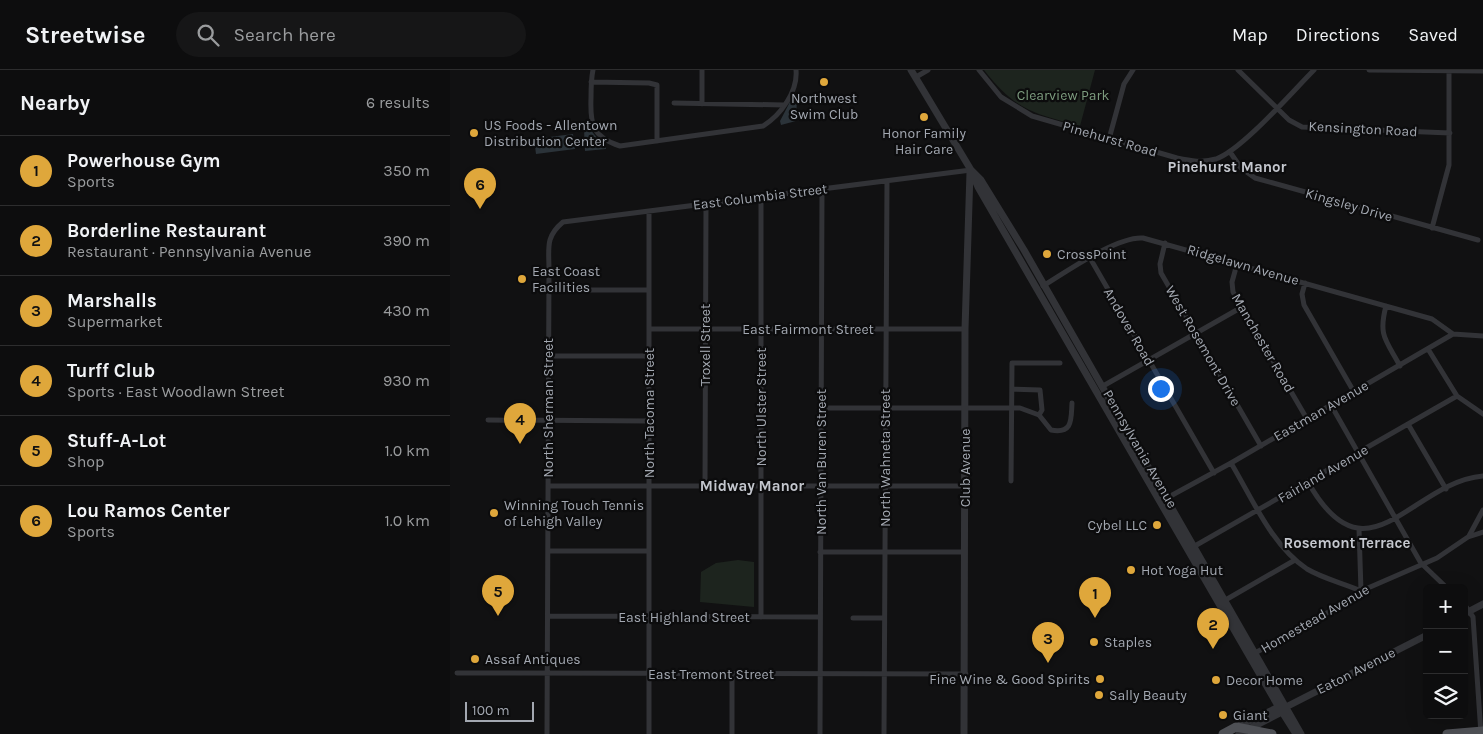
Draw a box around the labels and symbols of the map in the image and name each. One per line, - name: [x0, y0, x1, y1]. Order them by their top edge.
- marker: Northwest Swim Club: [818, 76, 830, 88]
- park label: Clearview Park: [1017, 87, 1109, 104]
- place label: Northwest Swim Club: [790, 90, 858, 123]
- marker: Honor Family Hair Care: [918, 111, 930, 123]
- place label: US Foods - Allentown Distribution Center: [484, 117, 617, 150]
- street label: Pinehurst Road: [1061, 117, 1159, 161]
- street label: Kensington Road: [1308, 118, 1418, 140]
- place label: Honor Family Hair Care: [882, 125, 966, 158]
- marker: US Foods - Allentown Distribution Center: [468, 127, 480, 139]
- district label: Pinehurst Manor: [1168, 158, 1287, 176]
- pin: 6: [464, 168, 496, 209]
- street label: East Columbia Street: [692, 180, 828, 214]
- street label: Kingsley Drive: [1303, 184, 1395, 226]
- street label: Ridgelawn Avenue: [1185, 241, 1301, 289]
- place label: CrossPoint: [1057, 246, 1126, 263]
- marker: CrossPoint: [1041, 248, 1053, 260]
- place label: East Coast Facilities: [532, 263, 600, 296]
- marker: East Coast Facilities: [516, 273, 528, 285]
- street label: West Rosemont Drive: [1162, 283, 1244, 409]
- street label: Andover Road: [1100, 285, 1158, 369]
- street label: Manchester Road: [1228, 291, 1298, 395]
- street label: Troxell Street: [697, 304, 714, 386]
- street label: East Fairmont Street: [742, 321, 874, 338]
- street label: North Sherman Street: [540, 338, 557, 478]
- street label: North Ulster Street: [753, 347, 770, 467]
- street label: North Tacoma Street: [641, 348, 658, 478]
- your location: [1148, 376, 1174, 402]
- street label: Eastman Avenue: [1270, 377, 1372, 445]
- street label: Pennsylvania Avenue: [1099, 387, 1181, 511]
- street label: North Van Buren Street: [813, 389, 830, 535]
- street label: North Wahneta Street: [877, 389, 894, 527]
- pin: 4: [504, 403, 536, 444]
- street label: Club Avenue: [957, 429, 974, 507]
- street label: Fairland Avenue: [1275, 441, 1371, 507]
- district label: Midway Manor: [700, 477, 804, 495]
- place label: Winning Touch Tennis of Lehigh Valley: [504, 497, 644, 530]
- marker: Winning Touch Tennis of Lehigh Valley: [488, 507, 500, 519]
- place label: Cybel LLC: [1088, 517, 1147, 534]
- marker: Cybel LLC: [1151, 519, 1163, 531]
- district label: Rosemont Terrace: [1284, 534, 1411, 552]
- place label: Hot Yoga Hut: [1141, 562, 1223, 579]
- marker: Hot Yoga Hut: [1125, 564, 1137, 576]
- pin: 5: [482, 575, 514, 616]
- pin: 1: [1079, 577, 1111, 618]
- street label: Homestead Avenue: [1258, 581, 1372, 657]
- pin: 2: [1197, 608, 1229, 649]
- street label: East Highland Street: [618, 609, 750, 626]
- pin: 3: [1032, 622, 1064, 663]
- place label: Staples: [1104, 634, 1152, 651]
- marker: Staples: [1088, 636, 1100, 648]
- street label: Eaton Avenue: [1314, 644, 1398, 698]
- place label: Assaf Antiques: [485, 651, 581, 668]
- marker: Assaf Antiques: [469, 653, 481, 665]
- street label: East Tremont Street: [648, 666, 774, 683]
- place label: Fine Wine & Good Spirits: [929, 671, 1090, 688]
- place label: Decor Home: [1226, 672, 1303, 689]
- marker: Fine Wine & Good Spirits: [1094, 673, 1106, 685]
- marker: Decor Home: [1210, 674, 1222, 686]
- place label: Sally Beauty: [1109, 687, 1187, 704]
- marker: Sally Beauty: [1093, 689, 1105, 701]
- scale bar: [465, 699, 534, 722]
- place label: Giant: [1233, 707, 1268, 724]
- marker: Giant: [1217, 709, 1229, 721]

